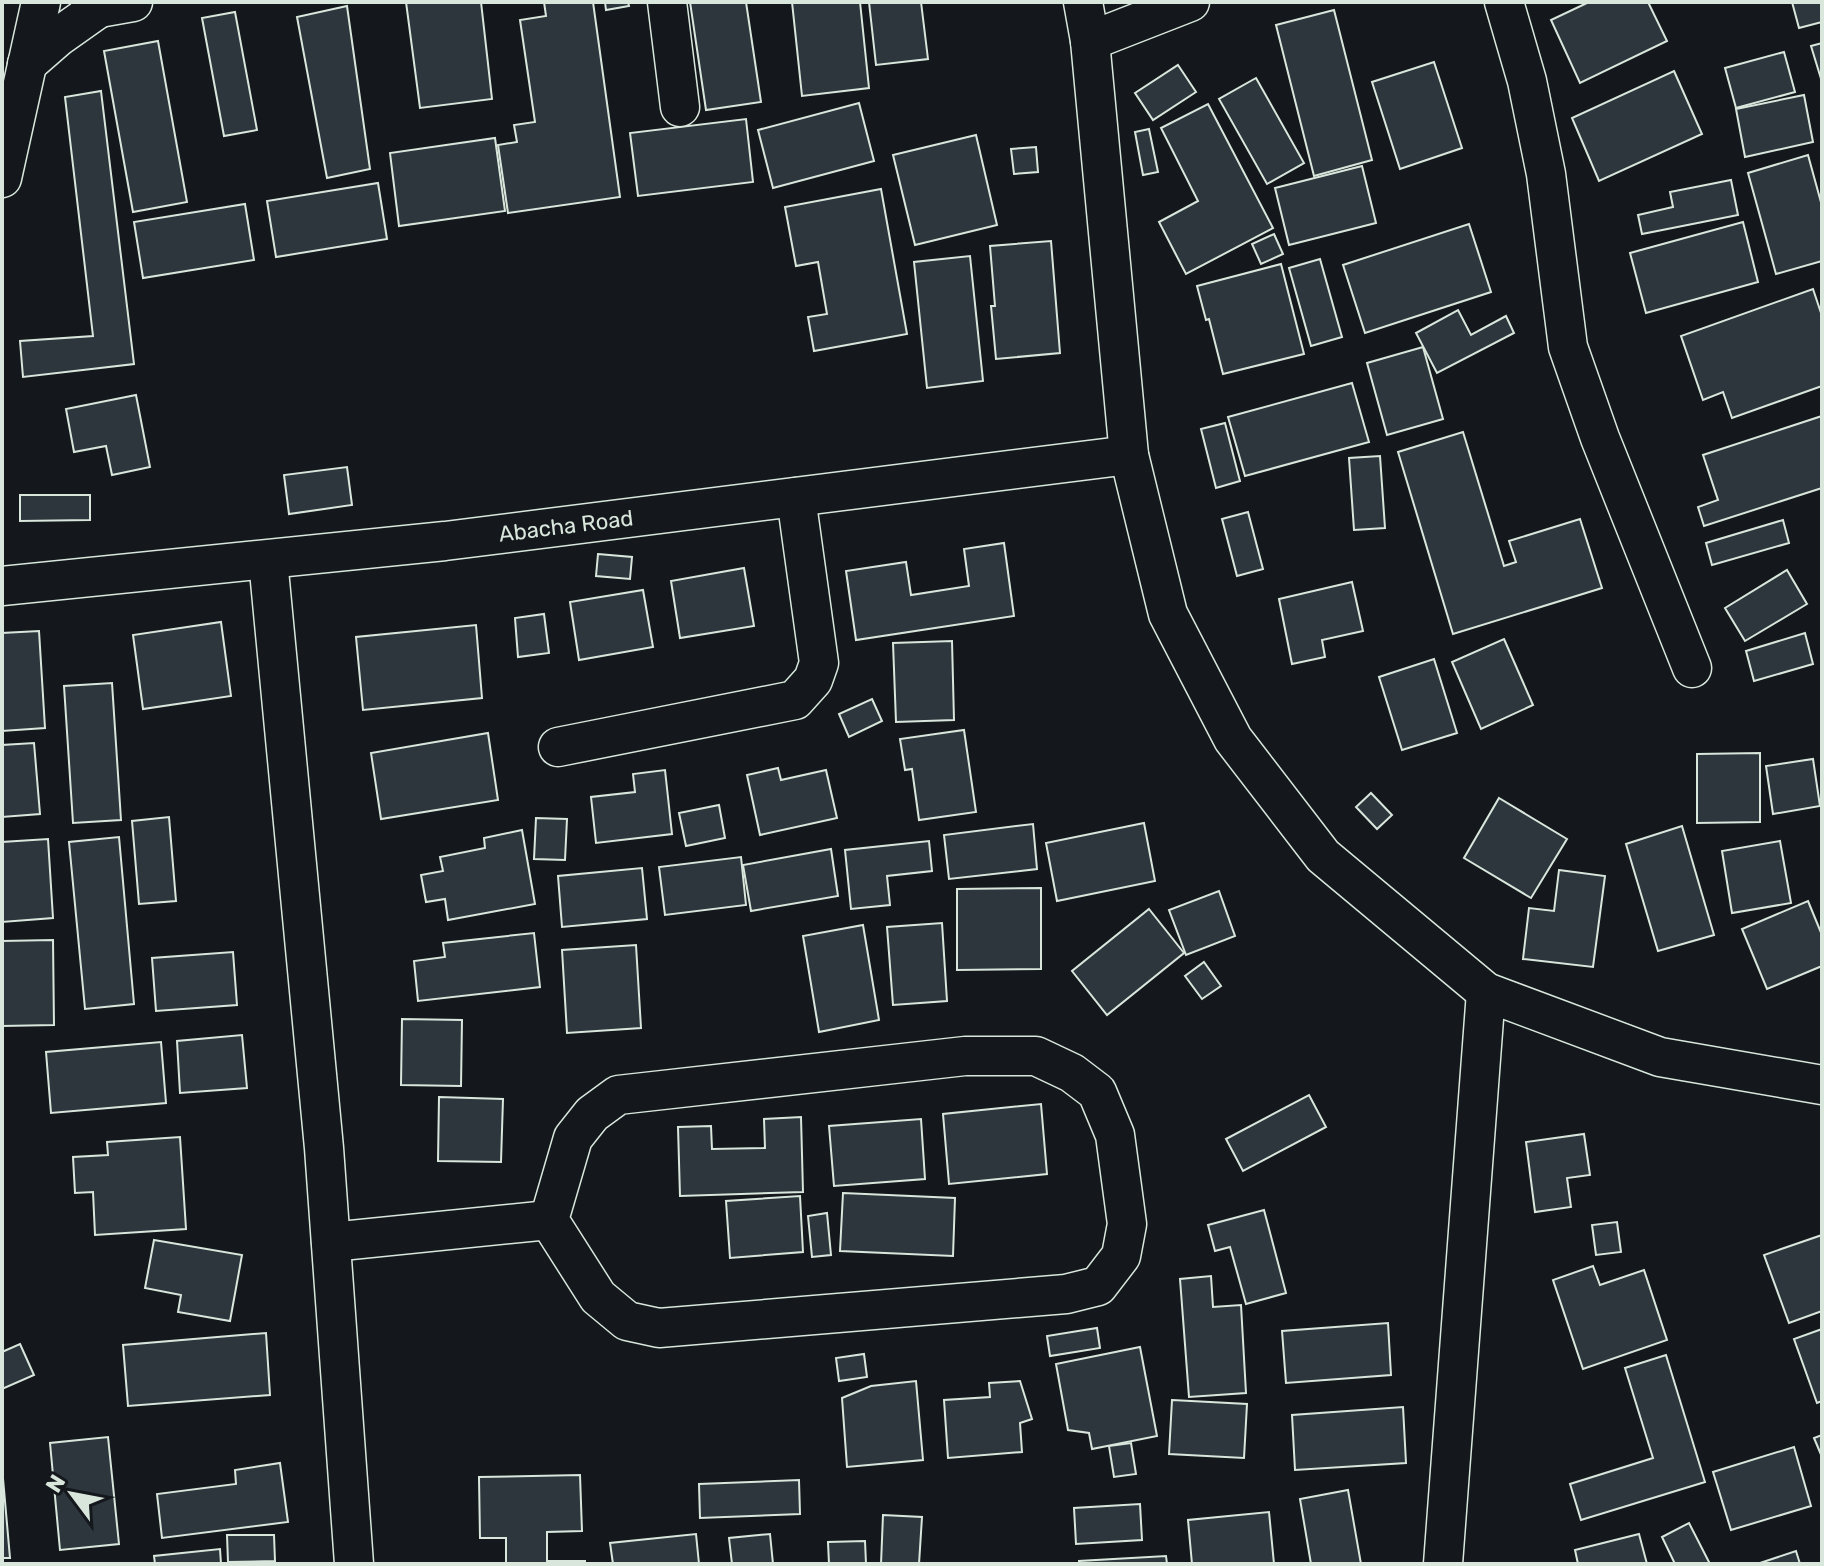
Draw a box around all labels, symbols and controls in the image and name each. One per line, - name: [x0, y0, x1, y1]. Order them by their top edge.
- street label: Abacha Road: [497, 504, 635, 548]
- north arrow: [32, 1454, 112, 1534]
- text: N: [40, 1470, 71, 1498]

